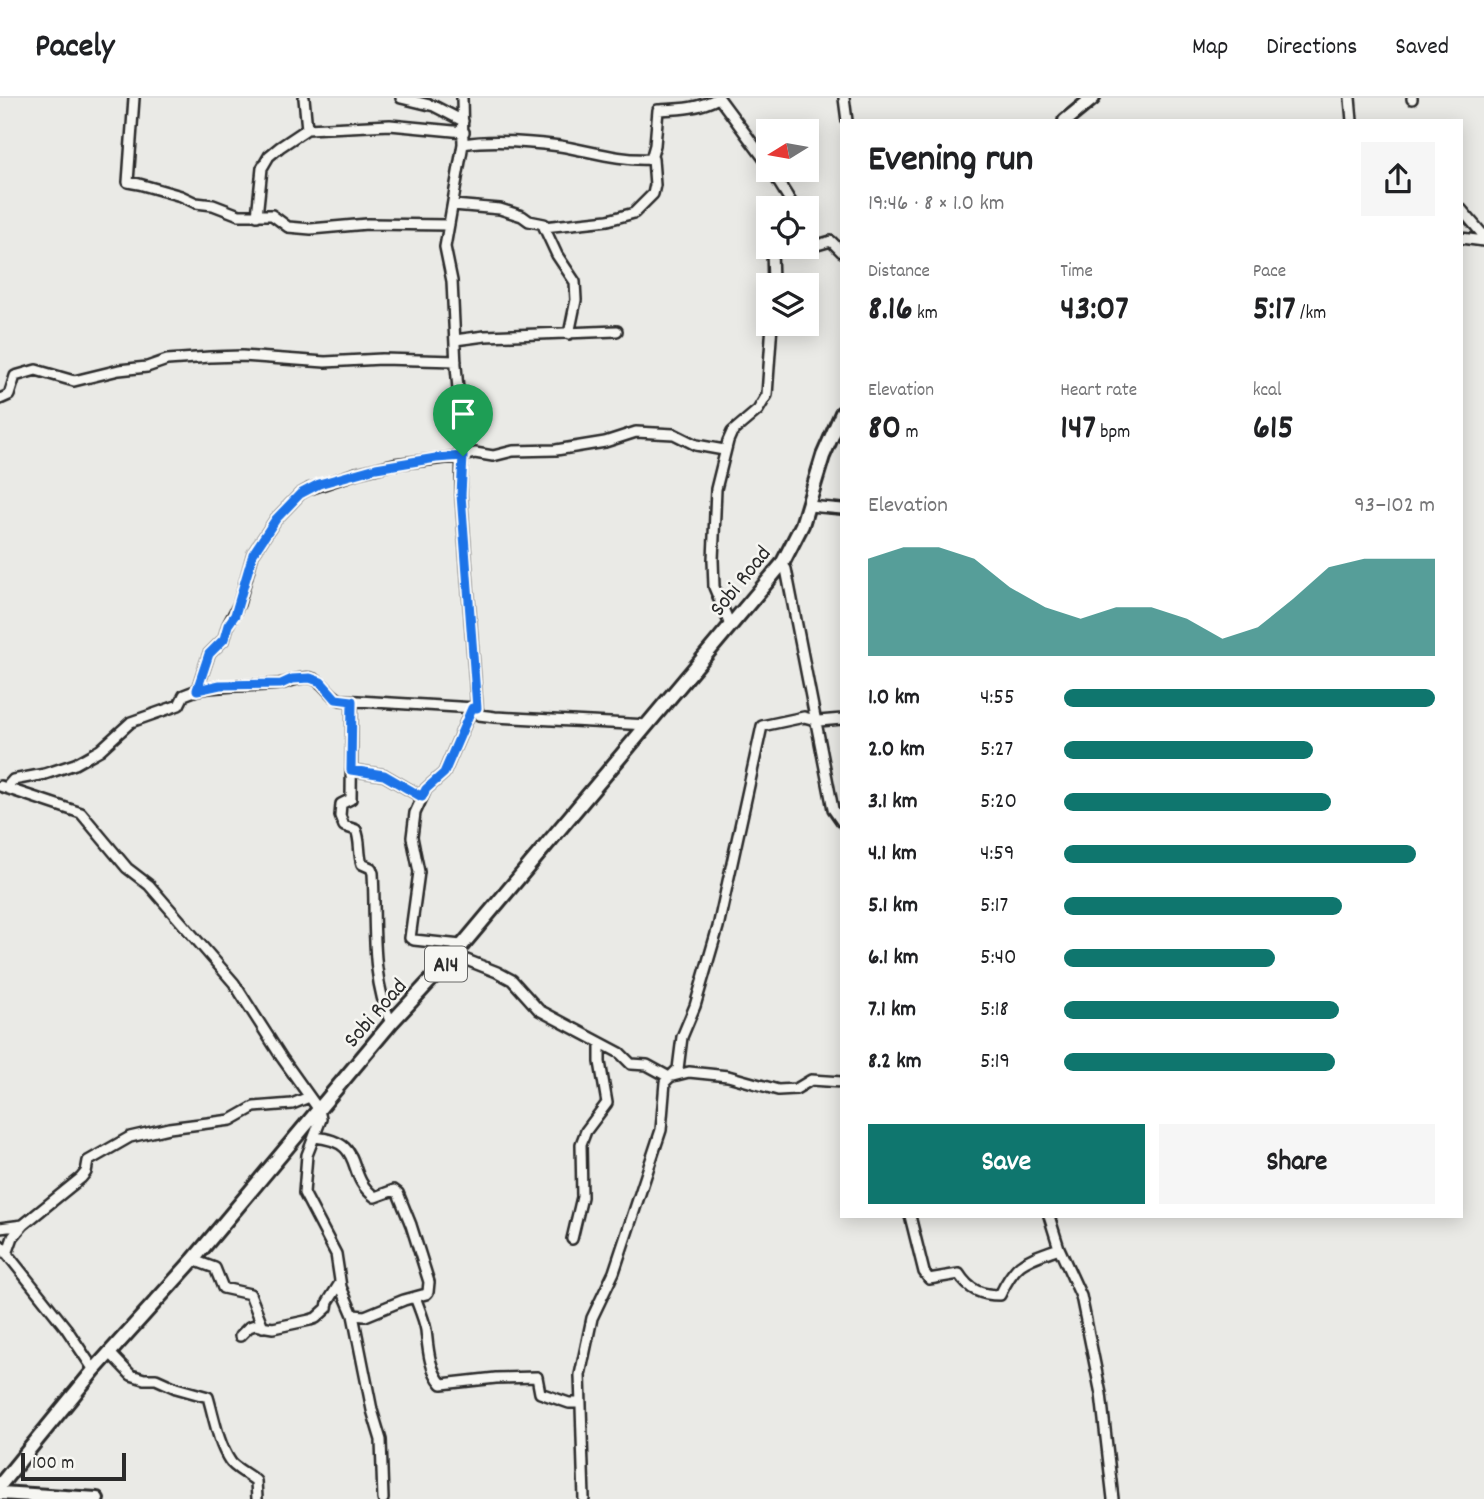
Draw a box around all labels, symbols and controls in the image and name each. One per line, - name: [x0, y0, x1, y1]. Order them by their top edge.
- text: Pacely: [35, 25, 114, 72]
- text: Map: [1192, 31, 1228, 65]
- text: Directions: [1266, 31, 1357, 65]
- text: Saved: [1395, 31, 1449, 65]
- north arrow: [756, 119, 819, 182]
- map controls: [756, 119, 819, 336]
- text: Evening run: [868, 134, 1033, 189]
- button: share: [1361, 142, 1435, 216]
- text: 19:46 · 8 × 1.0 km: [868, 188, 1005, 221]
- button: locate: [756, 196, 819, 259]
- text: Distance: [868, 259, 930, 286]
- text: Time: [1060, 259, 1093, 286]
- text: Pace: [1253, 259, 1286, 286]
- button: layers: [756, 273, 819, 336]
- text: 8.16: [868, 286, 913, 336]
- text: 43:07: [1060, 286, 1129, 336]
- text: 5:17: [1253, 286, 1296, 336]
- text: km: [913, 301, 938, 328]
- text: /km: [1296, 301, 1326, 328]
- text: Elevation: [868, 378, 934, 405]
- text: Heart rate: [1060, 378, 1137, 405]
- text: kcal: [1253, 378, 1282, 405]
- pin: [433, 384, 493, 456]
- icon: arrive: [444, 395, 482, 433]
- text: 80: [868, 405, 901, 455]
- text: 147: [1060, 405, 1096, 455]
- text: 615: [1253, 405, 1294, 455]
- text: m: [901, 420, 919, 447]
- text: bpm: [1096, 420, 1130, 447]
- text: Elevation: [868, 490, 948, 523]
- text: 93–102 m: [1354, 490, 1435, 523]
- street label: Sobi Road: [703, 540, 781, 625]
- text: 1.0 km: [868, 682, 920, 715]
- text: 4:55: [980, 682, 1015, 715]
- text: 2.0 km: [868, 734, 925, 767]
- text: 5:27: [980, 734, 1013, 767]
- text: 3.1 km: [868, 786, 918, 819]
- text: 5:20: [980, 786, 1017, 819]
- text: 4.1 km: [868, 838, 917, 871]
- text: 4:59: [980, 838, 1015, 871]
- text: 5.1 km: [868, 890, 918, 923]
- text: 5:17: [980, 890, 1008, 923]
- text: 6.1 km: [868, 942, 919, 975]
- text: 5:40: [980, 942, 1017, 975]
- road number: A14: [425, 946, 467, 982]
- street label: Sobi Road: [337, 972, 416, 1056]
- text: 7.1 km: [868, 994, 916, 1027]
- text: 5:18: [980, 994, 1009, 1027]
- text: 8.2 km: [868, 1046, 922, 1079]
- text: 5:19: [980, 1046, 1010, 1079]
- button: Save: [868, 1124, 1145, 1204]
- button: Share: [1159, 1124, 1435, 1204]
- scale bar: [21, 1450, 126, 1482]
- text: 100 m: [32, 1451, 74, 1478]

